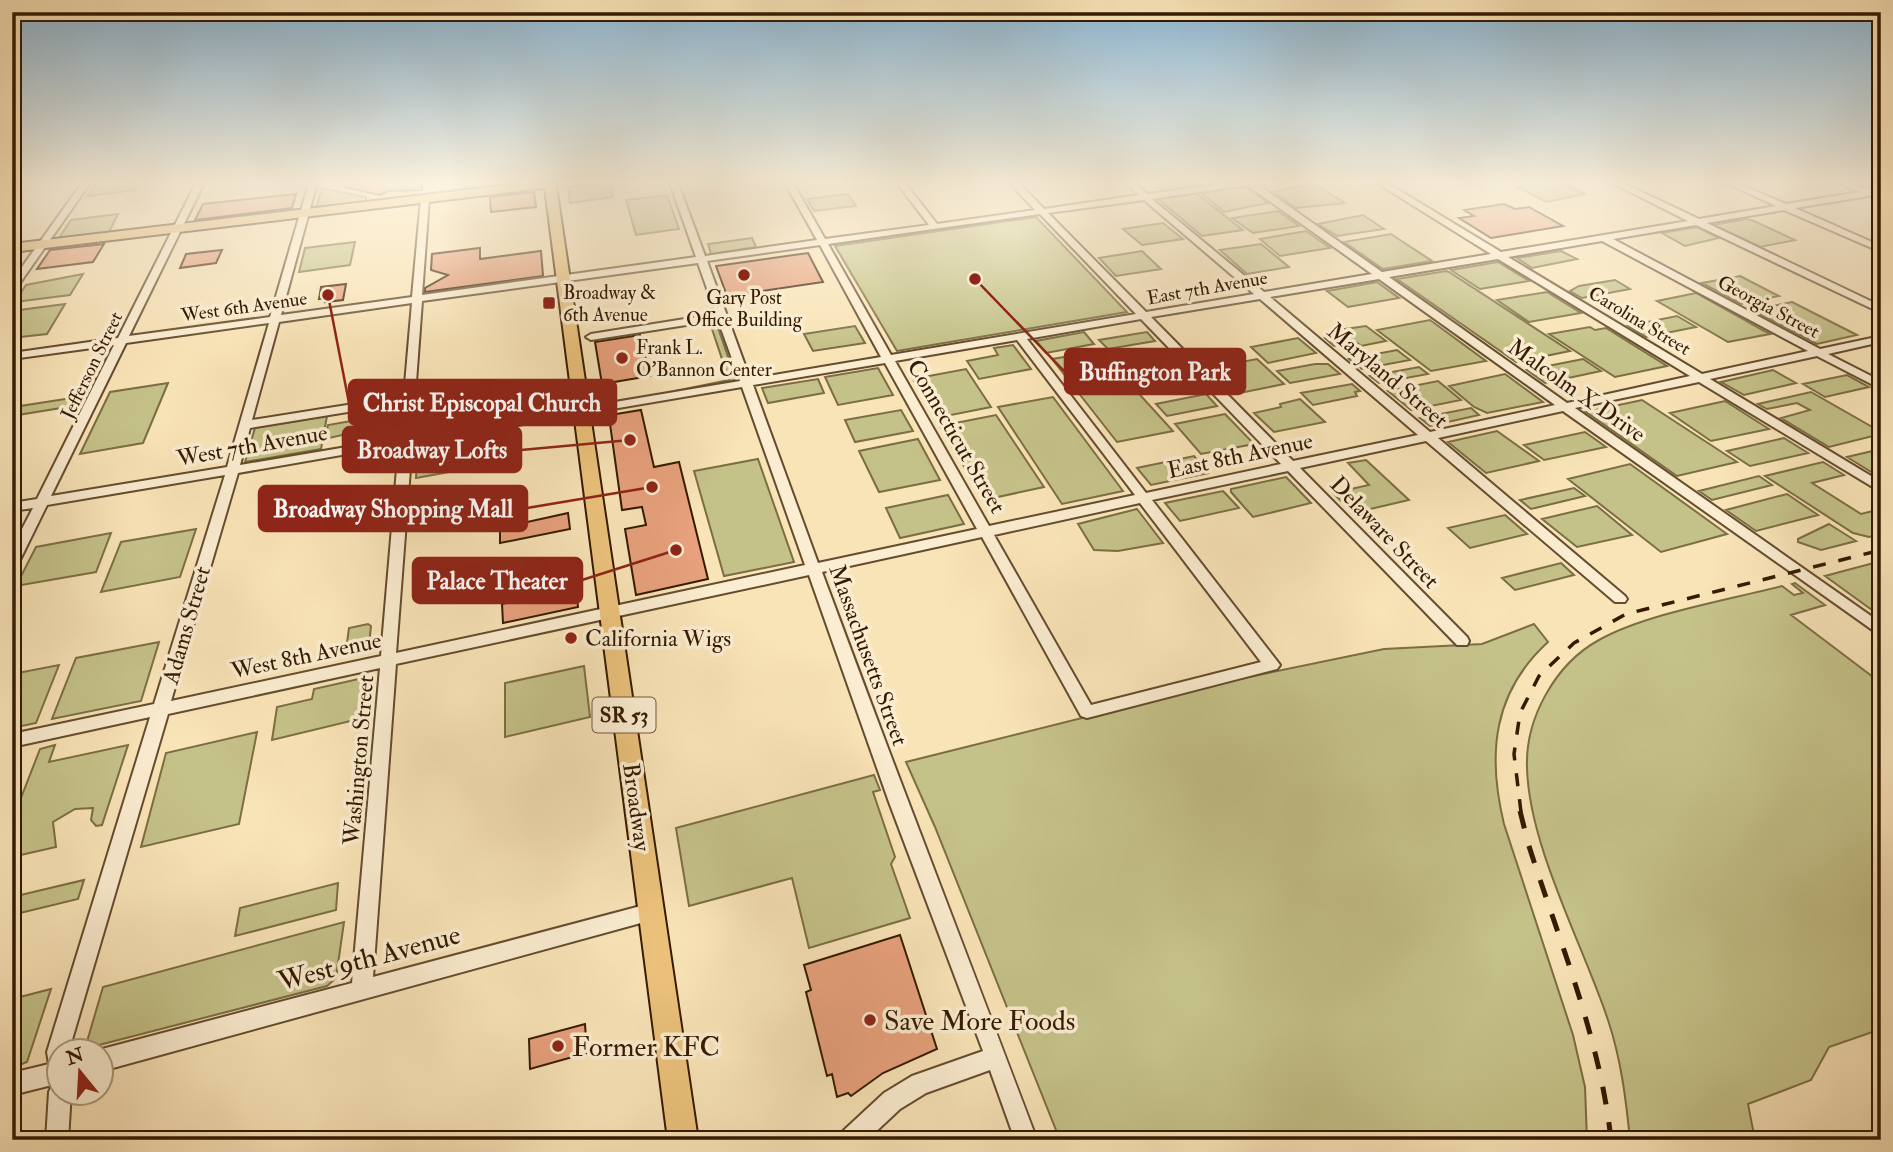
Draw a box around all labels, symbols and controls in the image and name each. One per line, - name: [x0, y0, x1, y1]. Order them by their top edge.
- street label: East 7th Avenue: [1145, 266, 1269, 310]
- marker: Gary Post Office Building: [736, 267, 752, 283]
- street label: Georgia Street: [1713, 270, 1824, 344]
- place label: Broadway & 6th Avenue: [563, 281, 656, 327]
- street label: Carolina Street: [1584, 281, 1695, 361]
- street label: West 6th Avenue: [179, 286, 309, 328]
- place label: Gary Post Office Building: [686, 286, 803, 332]
- marker: Broadway & 6th Avenue: [541, 295, 557, 311]
- street label: Jefferson Street: [55, 308, 128, 424]
- street label: Maryland Street: [1321, 316, 1454, 434]
- street label: Malcolm X Drive: [1502, 332, 1651, 449]
- place label: Frank L. O'Bannon Center: [636, 336, 772, 382]
- callout: Buffington Park: [1065, 349, 1245, 394]
- marker: Frank L. O'Bannon Center: [614, 350, 630, 366]
- street label: Connecticut Street: [901, 354, 1012, 518]
- text: Buffington Park: [1079, 357, 1232, 388]
- callout: Christ Episcopal Church: [349, 380, 616, 425]
- text: Christ Episcopal Church: [363, 388, 602, 419]
- street label: West 7th Avenue: [173, 418, 330, 473]
- street label: East 8th Avenue: [1165, 426, 1316, 485]
- callout: Broadway Lofts: [343, 427, 521, 472]
- text: Broadway Lofts: [357, 435, 507, 466]
- street label: Delaware Street: [1324, 470, 1446, 595]
- callout: Broadway Shopping Mall: [259, 486, 527, 531]
- text: Broadway Shopping Mall: [273, 494, 514, 525]
- callout: Palace Theater: [413, 558, 582, 603]
- street label: Massachusetts Street: [822, 561, 915, 750]
- street label: Adams Street: [156, 563, 217, 688]
- text: Palace Theater: [426, 566, 569, 597]
- place label: California Wigs: [585, 624, 731, 653]
- street label: West 8th Avenue: [227, 625, 384, 686]
- marker: California Wigs: [563, 630, 579, 646]
- street label: Washington Street: [337, 674, 380, 847]
- road number: SR 53: [592, 698, 656, 732]
- street label: Broadway: [616, 761, 657, 854]
- street label: West 9th Avenue: [273, 917, 465, 1000]
- place label: Save More Foods: [884, 1004, 1075, 1039]
- marker: Save More Foods: [862, 1012, 878, 1028]
- place label: Former KFC: [572, 1030, 720, 1065]
- north arrow: [46, 1036, 116, 1106]
- marker: Former KFC: [550, 1038, 566, 1054]
- text: N: [62, 1042, 88, 1071]

